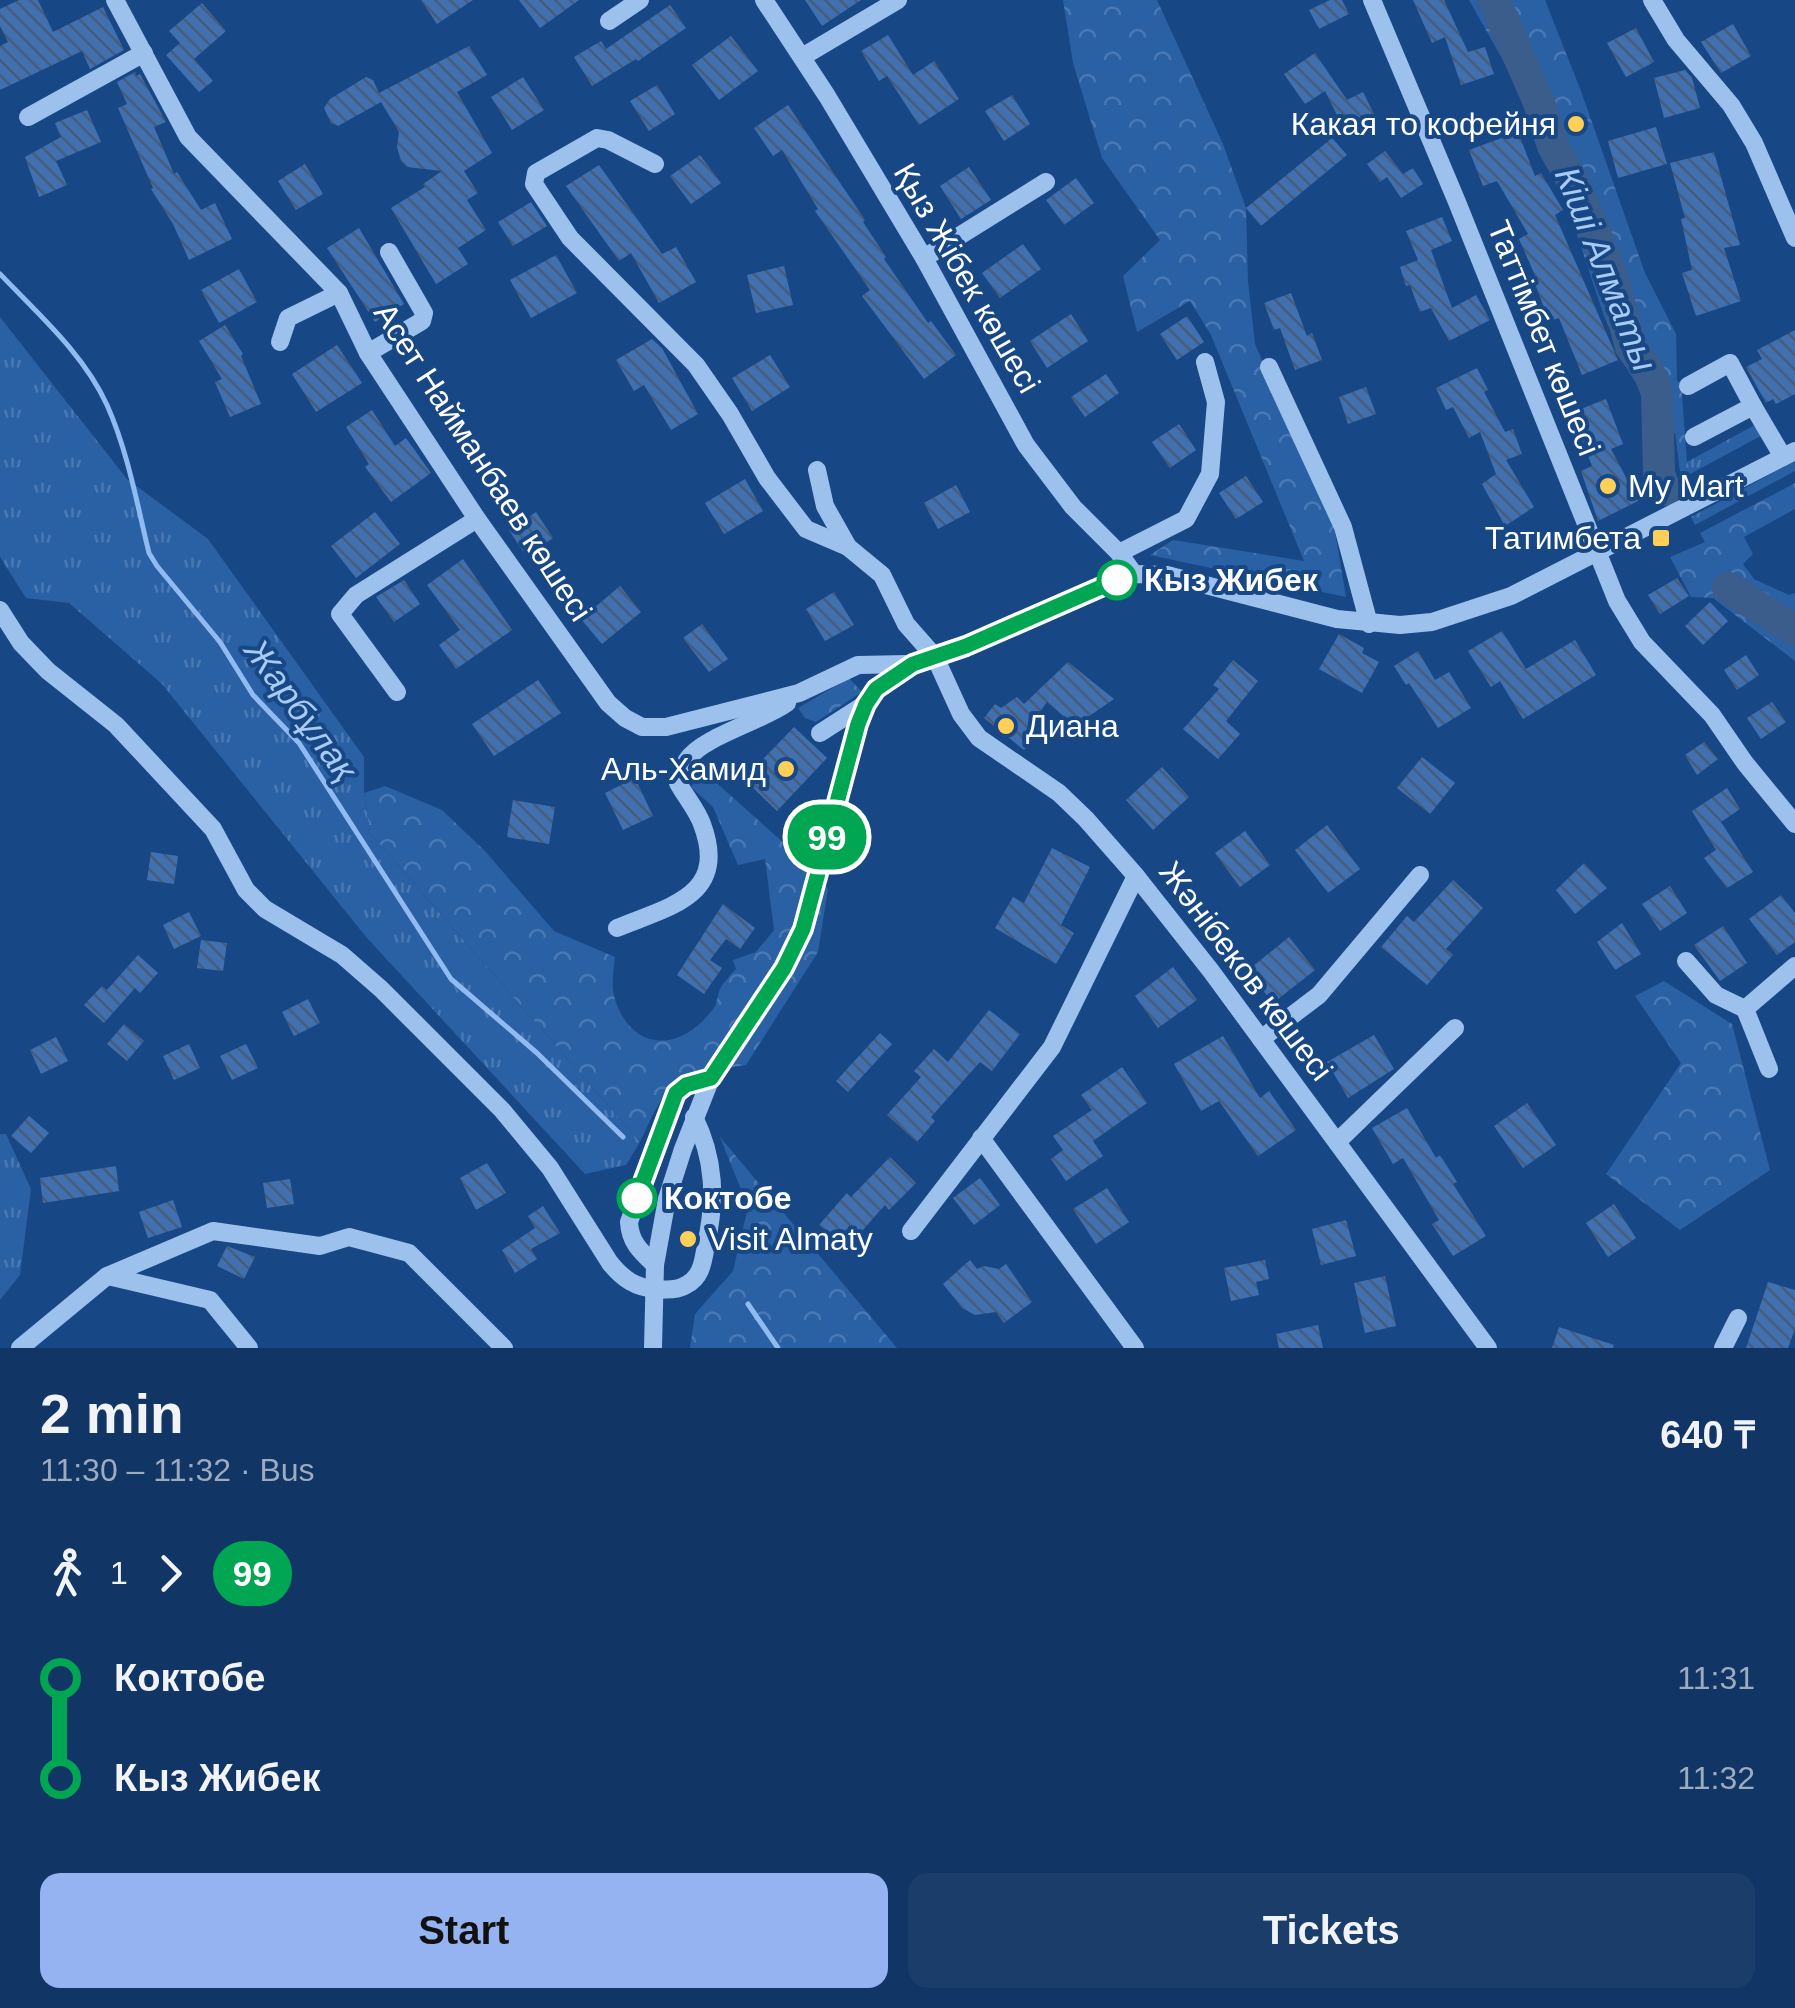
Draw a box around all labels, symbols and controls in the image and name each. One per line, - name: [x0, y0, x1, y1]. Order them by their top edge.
- place label: Какая то кофейня: [1291, 106, 1556, 142]
- marker: Какая то кофейня: [1565, 113, 1587, 135]
- street label: Қыз Жібек көшесі: [887, 157, 1047, 399]
- water label: Кіші Алматы: [1548, 161, 1665, 377]
- street label: Таттімбет көшесі: [1481, 215, 1607, 461]
- street label: Асет Найманбаев көшесі: [367, 296, 599, 628]
- place label: My Mart: [1628, 468, 1744, 504]
- marker: My Mart: [1597, 475, 1619, 497]
- place label: Татимбета: [1485, 520, 1641, 556]
- marker: Татимбета: [1650, 527, 1672, 549]
- marker: Кыз Жибек: [1098, 561, 1136, 599]
- place label: Кыз Жибек: [1144, 562, 1319, 598]
- water label: Жарбұлақ: [236, 630, 366, 789]
- place label: Диана: [1026, 708, 1119, 744]
- marker: Диана: [995, 715, 1017, 737]
- place label: Аль-Хамид: [601, 751, 766, 787]
- marker: Аль-Хамид: [775, 758, 797, 780]
- line badge: 99: [782, 804, 872, 870]
- text: 99: [808, 818, 846, 857]
- street label: Жәнібеков көшесі: [1152, 855, 1340, 1087]
- marker: Коктобе: [618, 1179, 656, 1217]
- place label: Коктобе: [664, 1180, 791, 1216]
- place label: Visit Almaty: [708, 1221, 873, 1257]
- marker: Visit Almaty: [677, 1228, 699, 1250]
- text: 2 min: [40, 1383, 184, 1445]
- text: 640 ₸: [1660, 1414, 1755, 1456]
- text: 11:30 – 11:32 · Bus: [40, 1452, 315, 1488]
- icon: walk: [40, 1546, 95, 1601]
- icon: forward: [143, 1546, 198, 1601]
- text: 99: [233, 1554, 272, 1593]
- text: 1: [110, 1555, 128, 1591]
- text: Коктобе: [114, 1657, 265, 1699]
- text: 11:31: [1677, 1660, 1755, 1696]
- text: Кыз Жибек: [114, 1757, 320, 1799]
- text: 11:32: [1677, 1760, 1755, 1796]
- button: Start: [40, 1873, 888, 1988]
- button: Tickets: [908, 1873, 1755, 1988]

